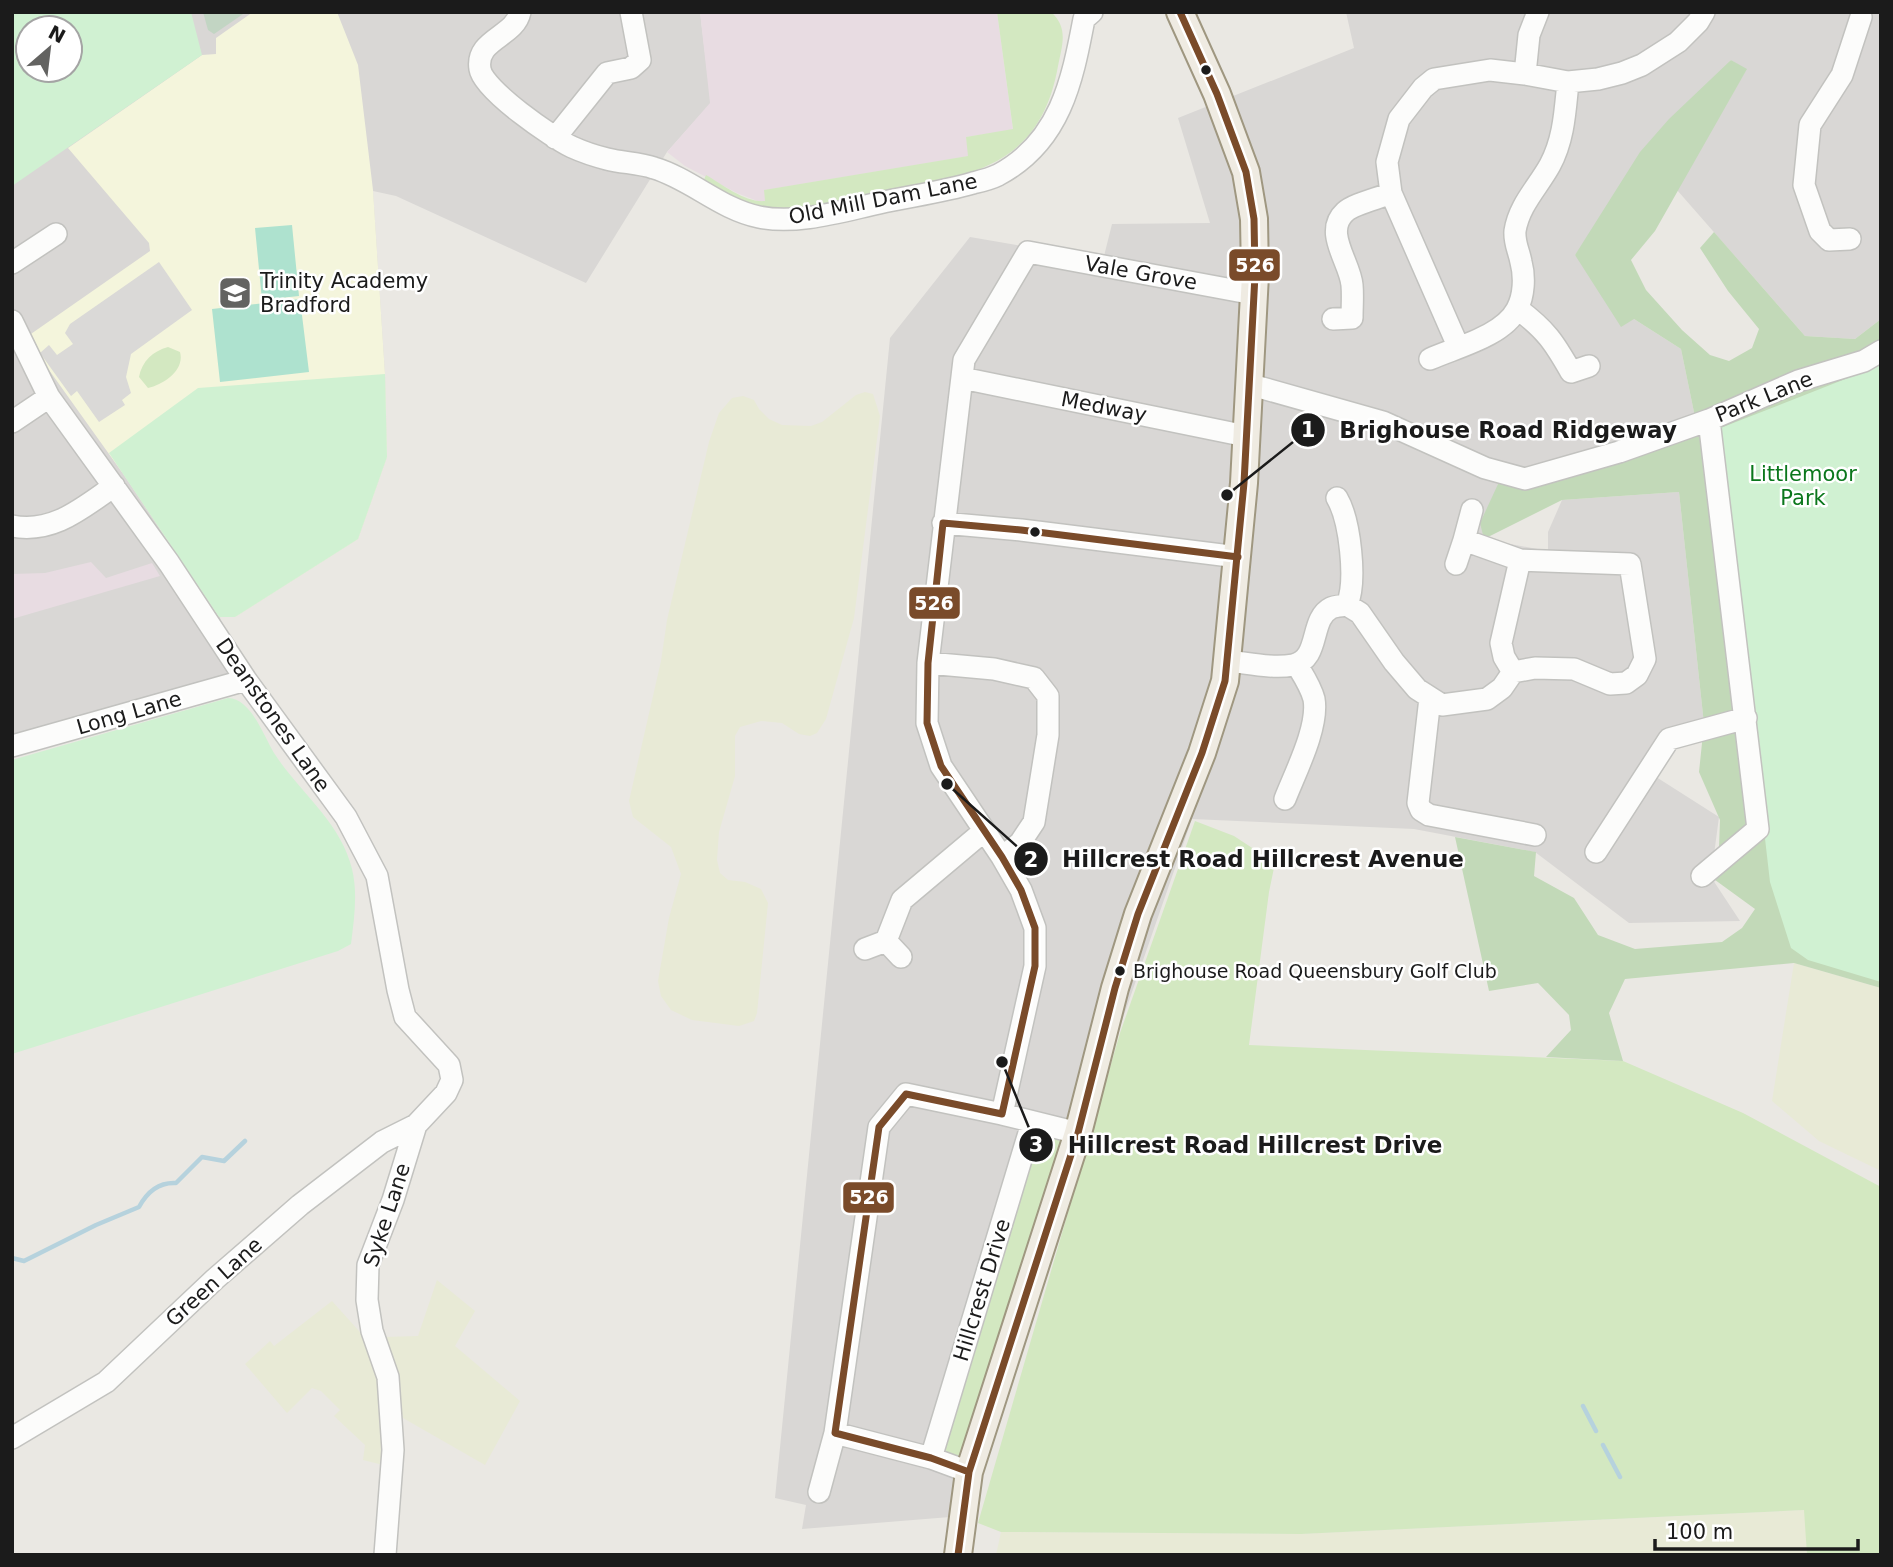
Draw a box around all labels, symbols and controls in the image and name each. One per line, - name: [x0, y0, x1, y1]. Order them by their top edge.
- north arrow: [14, 14, 84, 84]
- text: N: [45, 21, 69, 47]
- unlabelled marker: [1199, 63, 1213, 77]
- street label: Old Mill Dam Lane: [787, 169, 979, 229]
- line badge: 526: [1228, 248, 1281, 282]
- street label: Vale Grove: [1083, 251, 1199, 295]
- text: 526: [1235, 254, 1275, 276]
- place label: Trinity Academy Bradford: [259, 269, 428, 317]
- school or university icon: Trinity Academy Bradford: [216, 274, 254, 312]
- street label: Park Lane: [1712, 367, 1816, 427]
- street label: Medway: [1059, 387, 1149, 427]
- callout: Brighouse Road Ridgeway: [1290, 408, 1691, 452]
- text: Brighouse Road Ridgeway: [1339, 417, 1677, 443]
- text: 1: [1301, 418, 1315, 442]
- park label: Littlemoor Park: [1749, 462, 1857, 510]
- unlabelled marker: [1028, 525, 1042, 539]
- line badge: 526: [908, 586, 961, 620]
- text: 526: [914, 592, 954, 614]
- street label: Deanstones Lane: [211, 634, 335, 796]
- street label: Long Lane: [74, 687, 184, 739]
- callout: Hillcrest Road Hillcrest Avenue: [1013, 837, 1478, 881]
- text: Hillcrest Road Hillcrest Avenue: [1062, 846, 1464, 872]
- text: 2: [1024, 848, 1038, 872]
- place label: Brighouse Road Queensbury Golf Club: [1133, 960, 1497, 982]
- marker: Brighouse Road Queensbury Golf Club: [1113, 964, 1127, 978]
- callout: Hillcrest Road Hillcrest Drive: [1018, 1123, 1456, 1167]
- text: Hillcrest Road Hillcrest Drive: [1068, 1132, 1442, 1158]
- text: 3: [1029, 1133, 1043, 1157]
- street label: Syke Lane: [359, 1160, 415, 1270]
- line badge: 526: [842, 1181, 895, 1214]
- text: 526: [849, 1186, 889, 1208]
- street label: Hillcrest Drive: [949, 1216, 1015, 1364]
- street label: Green Lane: [161, 1233, 267, 1331]
- scale bar: [1655, 1508, 1858, 1552]
- text: 100 m: [1666, 1520, 1733, 1544]

